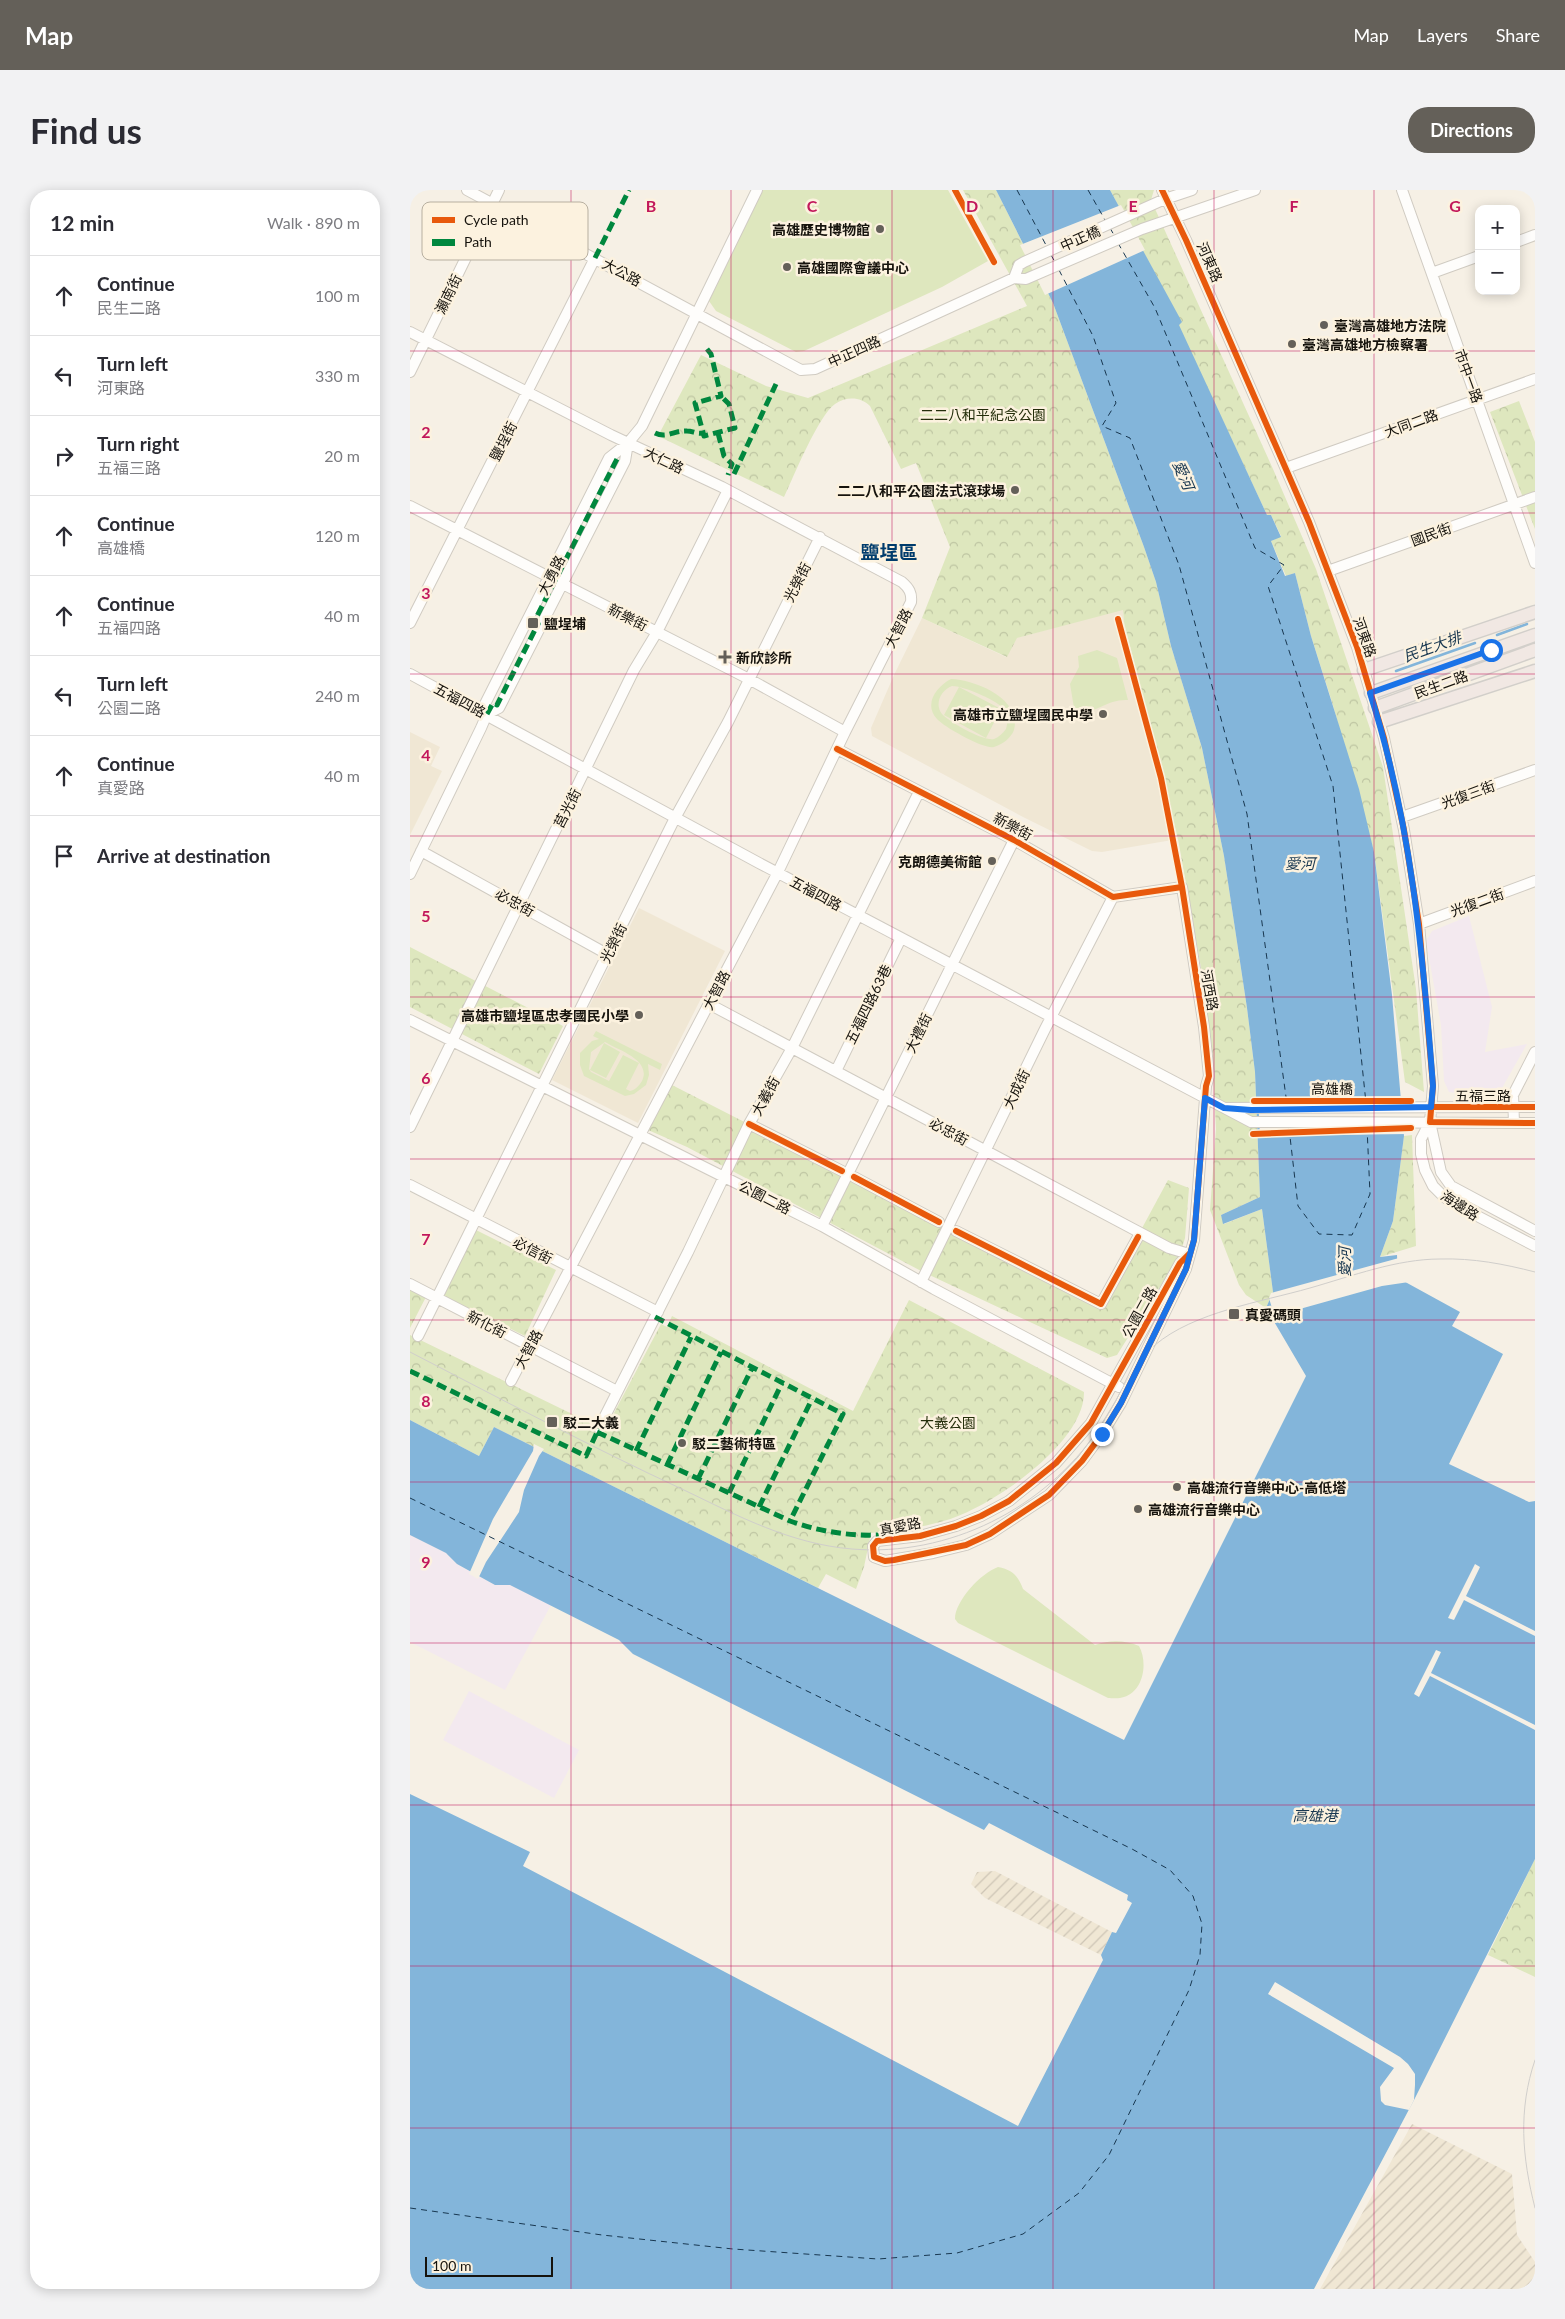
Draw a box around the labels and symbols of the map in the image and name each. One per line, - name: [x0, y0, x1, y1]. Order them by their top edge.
- text: B: [646, 196, 656, 215]
- text: C: [807, 196, 818, 215]
- text: D: [966, 196, 978, 215]
- text: E: [1128, 196, 1138, 215]
- text: F: [1289, 196, 1299, 215]
- text: G: [1449, 196, 1461, 215]
- legend: [422, 202, 588, 260]
- text: Cycle path: [464, 211, 529, 228]
- place label: 高雄歷史博物館: [772, 221, 870, 238]
- street label: 中正橋: [1057, 222, 1103, 254]
- marker: 高雄歷史博物館: [874, 223, 886, 235]
- text: Path: [464, 233, 492, 250]
- street label: 河東路: [1194, 239, 1226, 285]
- street label: 大公路: [599, 255, 645, 289]
- place label: 高雄國際會議中心: [797, 259, 909, 276]
- marker: 高雄國際會議中心: [781, 261, 793, 273]
- street label: 瀨南街: [431, 271, 465, 317]
- place label: 臺灣高雄地方法院: [1334, 317, 1446, 334]
- marker: 臺灣高雄地方法院: [1318, 319, 1330, 331]
- street label: 中正四路: [825, 332, 883, 370]
- place label: 臺灣高雄地方檢察署: [1302, 336, 1428, 353]
- marker: 臺灣高雄地方檢察署: [1286, 338, 1298, 350]
- street label: 市中一路: [1451, 347, 1487, 405]
- street label: 大同二路: [1382, 405, 1440, 441]
- park label: 二二八和平紀念公園: [920, 406, 1046, 423]
- street label: 鹽埕街: [486, 418, 520, 464]
- text: 2: [421, 422, 431, 441]
- street label: 大仁路: [641, 443, 687, 477]
- water label: 愛河: [1170, 458, 1199, 495]
- place label: 二二八和平公園法式滾球場: [837, 482, 1005, 499]
- marker: 二二八和平公園法式滾球場: [1009, 484, 1021, 496]
- street label: 國民街: [1408, 519, 1454, 549]
- district label: 鹽埕區: [860, 540, 918, 563]
- street label: 大勇路: [534, 552, 568, 598]
- street label: 光榮街: [780, 559, 814, 605]
- text: 3: [421, 583, 431, 602]
- street label: 新樂街: [605, 600, 651, 634]
- street label: 大智路: [881, 605, 915, 651]
- street label: 河東路: [1350, 614, 1380, 660]
- place label: 鹽埕埔: [544, 615, 586, 632]
- marker: 鹽埕埔: [526, 616, 540, 630]
- water label: 民生大排: [1401, 627, 1465, 665]
- route start: [1480, 639, 1503, 662]
- place label: 新欣診所: [736, 649, 792, 666]
- marker: 新欣診所: [718, 650, 732, 664]
- street label: 民生二路: [1412, 666, 1470, 702]
- street label: 五福四路: [431, 679, 489, 721]
- place label: 高雄市立鹽埕國民中學: [953, 706, 1093, 723]
- marker: 高雄市立鹽埕國民中學: [1097, 708, 1109, 720]
- text: 4: [421, 745, 431, 764]
- street label: 光復三街: [1439, 776, 1497, 812]
- street label: 莒光街: [550, 785, 584, 831]
- street label: 新樂街: [990, 809, 1036, 843]
- place label: 克朗德美術館: [898, 853, 982, 870]
- water label: 愛河: [1285, 854, 1318, 872]
- marker: 克朗德美術館: [986, 855, 998, 867]
- street label: 五福四路: [787, 872, 845, 914]
- street label: 必忠街: [493, 884, 537, 920]
- street label: 光復二街: [1448, 884, 1506, 920]
- text: 5: [421, 906, 431, 925]
- street label: 光榮街: [596, 920, 630, 966]
- street label: 五福四路63巷: [841, 962, 895, 1046]
- street label: 大智路: [699, 967, 733, 1013]
- street label: 河西路: [1198, 968, 1222, 1012]
- place label: 高雄市鹽埕區忠孝國民小學: [461, 1007, 629, 1024]
- marker: 高雄市鹽埕區忠孝國民小學: [633, 1009, 645, 1021]
- street label: 大禮街: [901, 1010, 935, 1056]
- street label: 大成街: [999, 1066, 1033, 1112]
- text: 6: [421, 1068, 431, 1087]
- street label: 大義街: [747, 1074, 783, 1118]
- street label: 高雄橋: [1311, 1080, 1353, 1097]
- street label: 五福三路: [1455, 1087, 1511, 1104]
- street label: 必忠街: [926, 1114, 972, 1148]
- street label: 公園二路: [736, 1177, 794, 1217]
- street label: 海邊路: [1438, 1186, 1482, 1224]
- text: 7: [421, 1229, 431, 1248]
- street label: 必信街: [510, 1233, 556, 1267]
- water label: 愛河: [1335, 1244, 1353, 1277]
- street label: 公園二路: [1118, 1283, 1160, 1341]
- place label: 真愛碼頭: [1245, 1306, 1301, 1323]
- street label: 新化街: [464, 1307, 510, 1341]
- marker: 真愛碼頭: [1227, 1307, 1241, 1321]
- street label: 大智路: [511, 1326, 545, 1372]
- text: 8: [421, 1391, 431, 1410]
- place label: 駁二大義: [563, 1414, 619, 1431]
- park label: 大義公園: [920, 1414, 976, 1431]
- marker: 駁二大義: [545, 1415, 559, 1429]
- route end: [1091, 1423, 1114, 1446]
- place label: 駁二藝術特區: [692, 1435, 776, 1452]
- marker: 駁二藝術特區: [676, 1437, 688, 1449]
- place label: 高雄流行音樂中心-高低塔: [1187, 1479, 1346, 1496]
- marker: 高雄流行音樂中心-高低塔: [1171, 1481, 1183, 1493]
- place label: 高雄流行音樂中心: [1148, 1501, 1260, 1518]
- marker: 高雄流行音樂中心: [1132, 1503, 1144, 1515]
- street label: 真愛路: [878, 1514, 922, 1538]
- text: 9: [421, 1552, 431, 1571]
- water label: 高雄港: [1292, 1806, 1339, 1824]
- scale bar: [425, 2254, 552, 2277]

